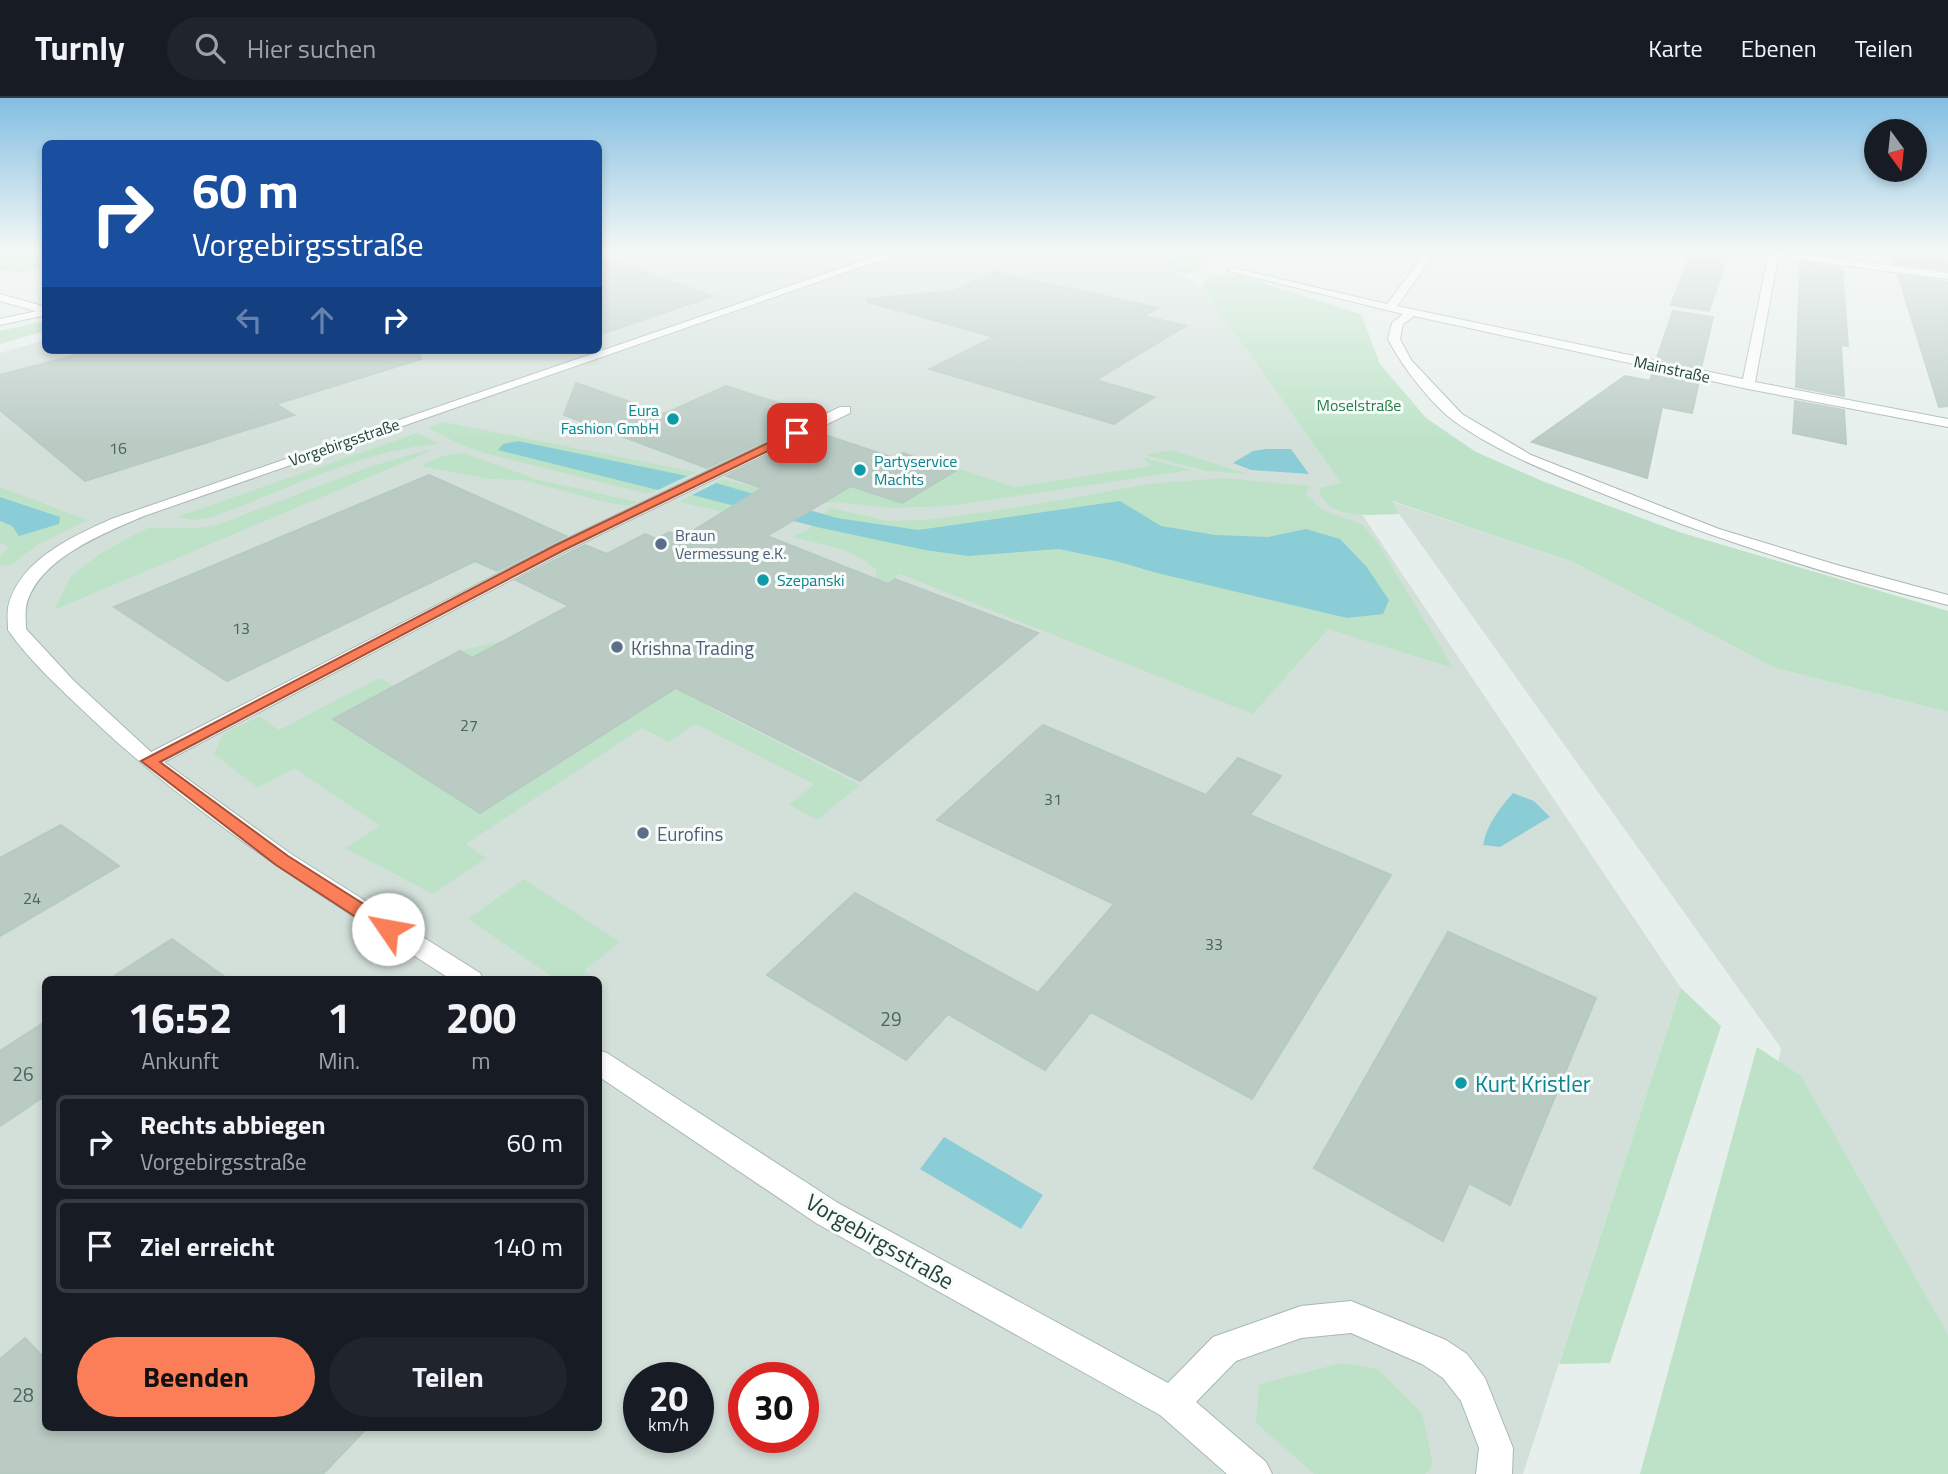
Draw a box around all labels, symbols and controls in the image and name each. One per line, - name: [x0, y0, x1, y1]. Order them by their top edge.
- search box: [167, 17, 657, 80]
- text: Turnly: [35, 23, 125, 73]
- icon: search: [191, 29, 229, 67]
- text: Hier suchen: [247, 29, 376, 68]
- text: Karte: [1648, 30, 1703, 66]
- text: Ebenen: [1741, 30, 1817, 66]
- text: Teilen: [1855, 30, 1913, 66]
- north arrow: [1864, 119, 1927, 182]
- map controls: [1864, 119, 1927, 182]
- text: 60 m: [192, 152, 299, 227]
- icon: right: [77, 168, 168, 259]
- text: Vorgebirgsstraße: [192, 220, 424, 268]
- icon: left: [230, 301, 268, 339]
- icon: ahead: [303, 301, 341, 339]
- icon: right: [376, 301, 414, 339]
- street label: Mainstraße: [1632, 349, 1712, 389]
- park label: Moselstraße: [1317, 393, 1401, 417]
- place label: Eura Fashion GmbH: [561, 398, 659, 440]
- pin: [767, 403, 827, 463]
- marker: Eura Fashion GmbH: [665, 411, 681, 427]
- street label: Vorgebirgsstraße: [285, 412, 403, 472]
- icon: arrive: [778, 414, 816, 452]
- house number: 16: [109, 436, 127, 460]
- place label: Partyservice Machts: [874, 449, 957, 491]
- marker: Partyservice Machts: [852, 462, 868, 478]
- place label: Braun Vermessung e.K.: [675, 523, 787, 565]
- marker: Braun Vermessung e.K.: [653, 536, 669, 552]
- place label: Szepanski: [777, 568, 845, 592]
- marker: Szepanski: [755, 572, 771, 588]
- house number: 13: [232, 616, 250, 640]
- place label: Krishna Trading: [631, 633, 754, 662]
- marker: Krishna Trading: [609, 639, 625, 655]
- house number: 27: [460, 713, 478, 737]
- house number: 31: [1044, 787, 1062, 811]
- place label: Eurofins: [657, 819, 724, 848]
- marker: Eurofins: [635, 825, 651, 841]
- house number: 24: [23, 886, 41, 910]
- position arrow: [351, 892, 425, 966]
- house number: 33: [1205, 932, 1223, 956]
- text: 16:52: [128, 985, 233, 1049]
- text: 1: [327, 985, 351, 1049]
- text: 200: [446, 985, 516, 1049]
- house number: 29: [880, 1004, 902, 1033]
- text: Ankunft: [141, 1043, 219, 1078]
- text: Min.: [318, 1043, 360, 1078]
- text: m: [471, 1043, 491, 1078]
- house number: 26: [12, 1059, 34, 1088]
- place label: Kurt Kristler: [1475, 1066, 1591, 1101]
- marker: Kurt Kristler: [1453, 1075, 1469, 1091]
- text: Rechts abbiegen: [140, 1105, 326, 1144]
- icon: right: [81, 1123, 119, 1161]
- text: 60 m: [506, 1123, 563, 1162]
- text: Vorgebirgsstraße: [140, 1144, 307, 1179]
- street label: Vorgebirgsstraße: [799, 1184, 961, 1298]
- icon: arrive: [81, 1227, 119, 1265]
- text: Ziel erreicht: [140, 1227, 275, 1266]
- text: 140 m: [492, 1227, 563, 1266]
- button: Beenden: [77, 1337, 315, 1417]
- button: Teilen: [329, 1337, 567, 1417]
- speed limit sign: 30: [728, 1362, 819, 1453]
- text: 20: [649, 1371, 688, 1425]
- house number: 28: [12, 1380, 34, 1409]
- text: km/h: [648, 1411, 689, 1438]

